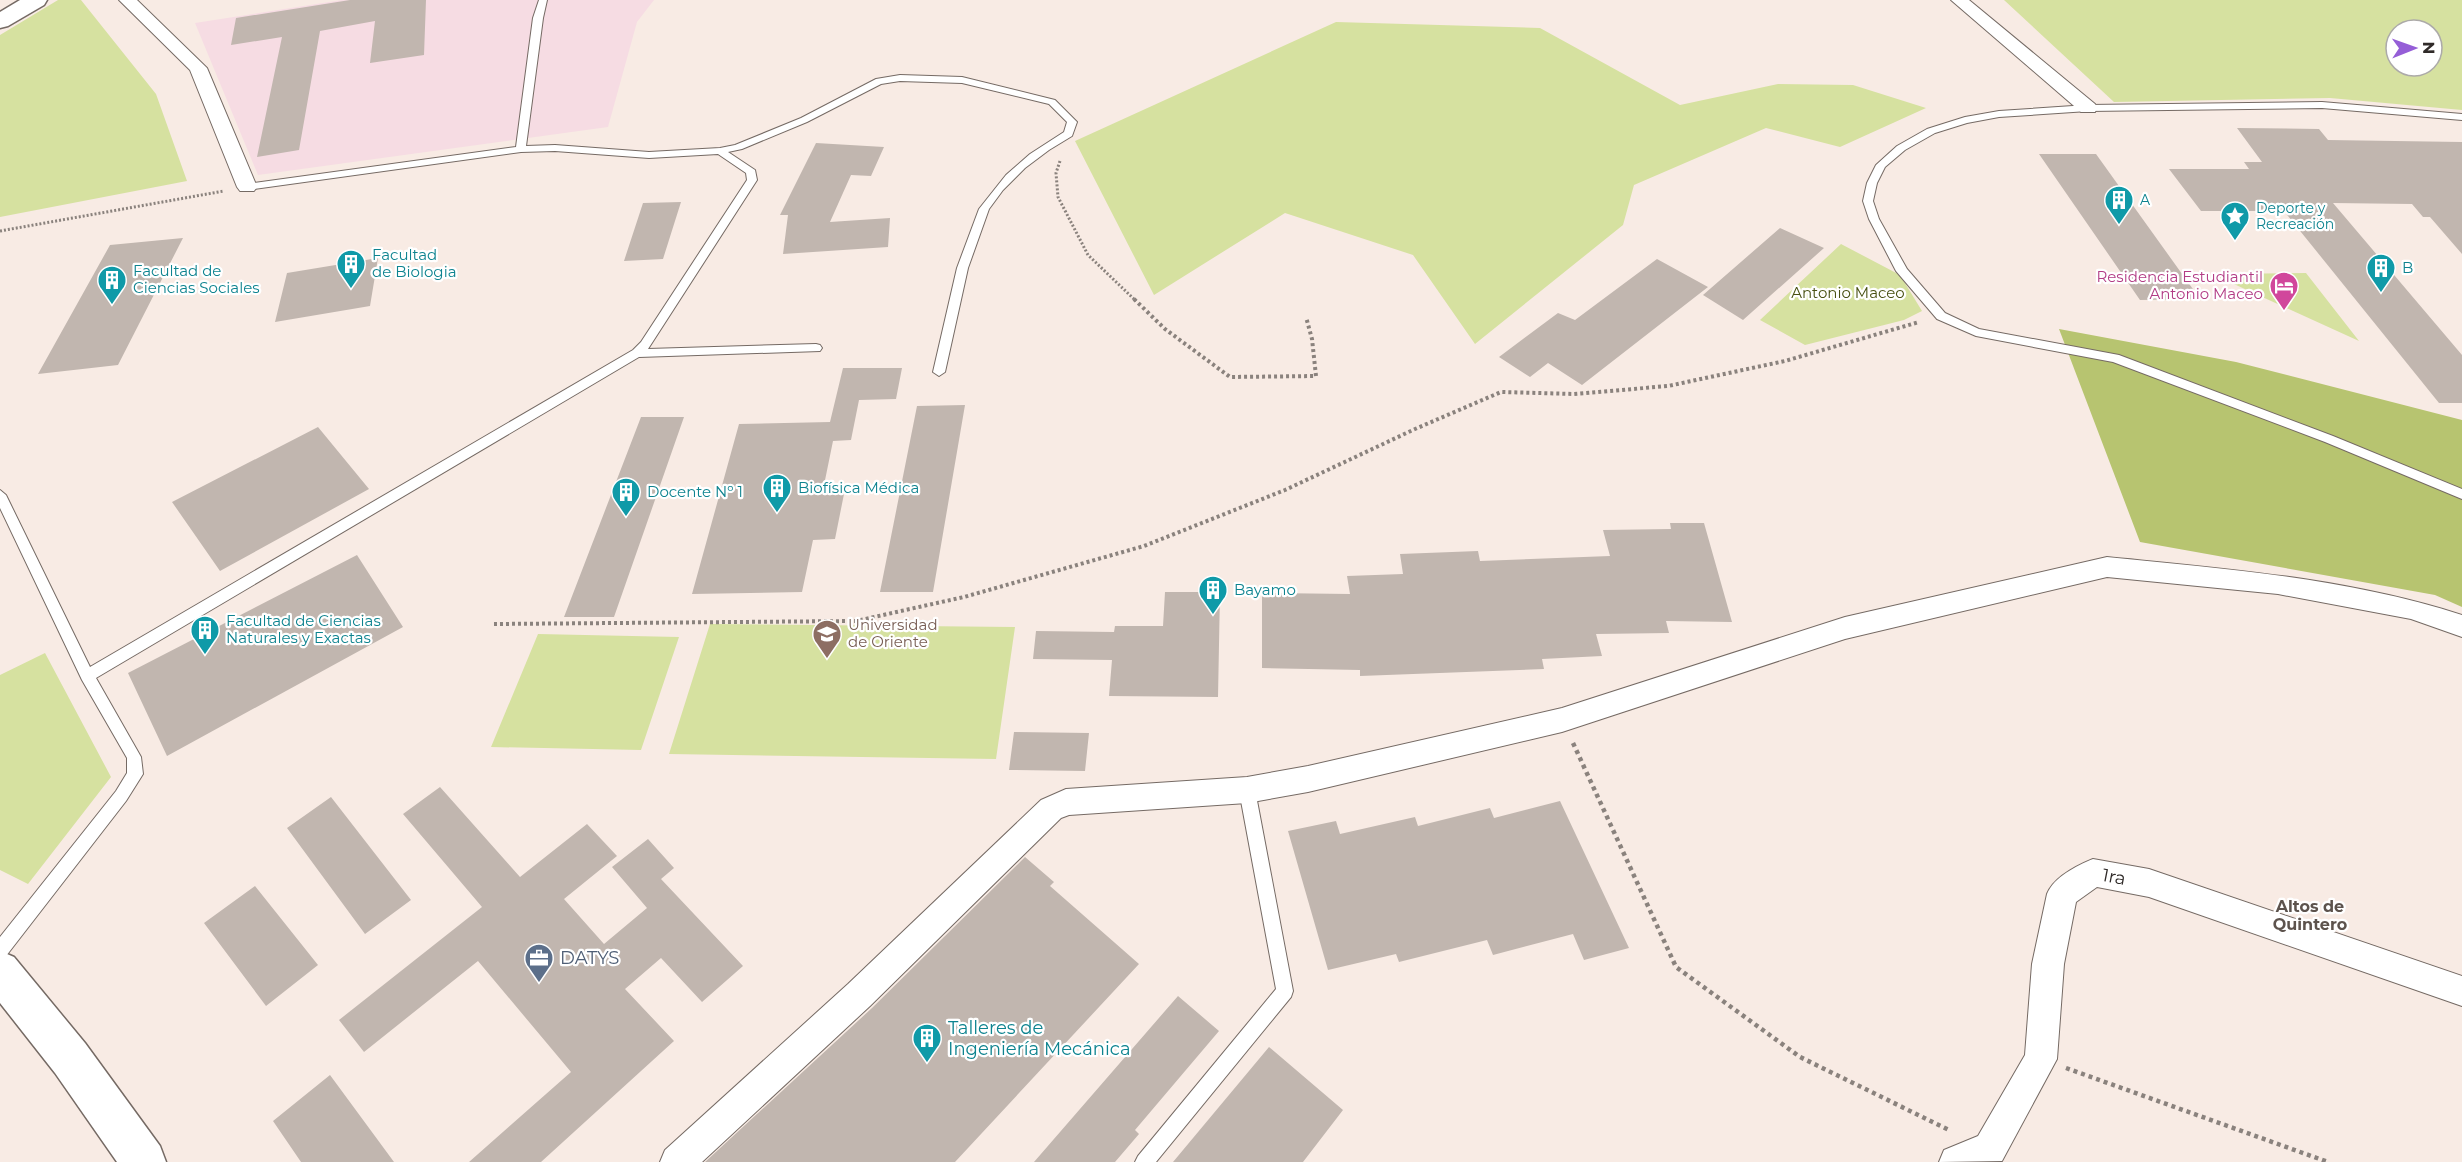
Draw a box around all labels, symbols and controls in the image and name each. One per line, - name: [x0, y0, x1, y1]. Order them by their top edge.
- north arrow: [2384, 18, 2444, 78]
- text: N: [2419, 41, 2438, 54]
- building icon: A: [2103, 184, 2135, 226]
- place label: A: [2140, 191, 2151, 209]
- place label: Deporte y Recreación: [2256, 199, 2334, 233]
- place icon: Deporte y Recreación: [2219, 200, 2251, 242]
- place label: Facultad de Biologia: [372, 245, 457, 281]
- building icon: Facultad de Biologia: [335, 248, 367, 290]
- building icon: B: [2365, 252, 2397, 294]
- place label: B: [2402, 258, 2413, 277]
- place label: Facultad de Ciencias Sociales: [133, 261, 260, 297]
- building icon: Facultad de Ciencias Sociales: [96, 264, 128, 306]
- place label: Residencia Estudiantil Antonio Maceo: [2096, 267, 2263, 303]
- hotel icon: Residencia Estudiantil Antonio Maceo: [2268, 270, 2300, 312]
- park label: Antonio Maceo: [1791, 283, 1905, 302]
- building icon: Biofísica Médica: [761, 472, 793, 514]
- building icon: Docente Nº 1: [610, 476, 642, 518]
- place label: Biofísica Médica: [798, 478, 919, 497]
- place label: Docente Nº 1: [647, 482, 743, 501]
- building icon: Bayamo: [1197, 574, 1229, 616]
- place label: Bayamo: [1234, 580, 1296, 599]
- place label: Facultad de Ciencias Naturales y Exactas: [226, 611, 381, 647]
- building icon: Facultad de Ciencias Naturales y Exactas: [189, 614, 221, 656]
- place label: Universidad de Oriente: [848, 615, 938, 651]
- school or university icon: Universidad de Oriente: [811, 618, 843, 660]
- street label: 1ra: [2100, 864, 2128, 890]
- district label: Altos de Quintero: [2273, 897, 2347, 934]
- office icon: DATYS: [523, 942, 555, 984]
- place label: DATYS: [560, 947, 619, 969]
- place label: Talleres de Ingeniería Mecánica: [948, 1017, 1131, 1060]
- building icon: Talleres de Ingeniería Mecánica: [911, 1022, 943, 1064]

